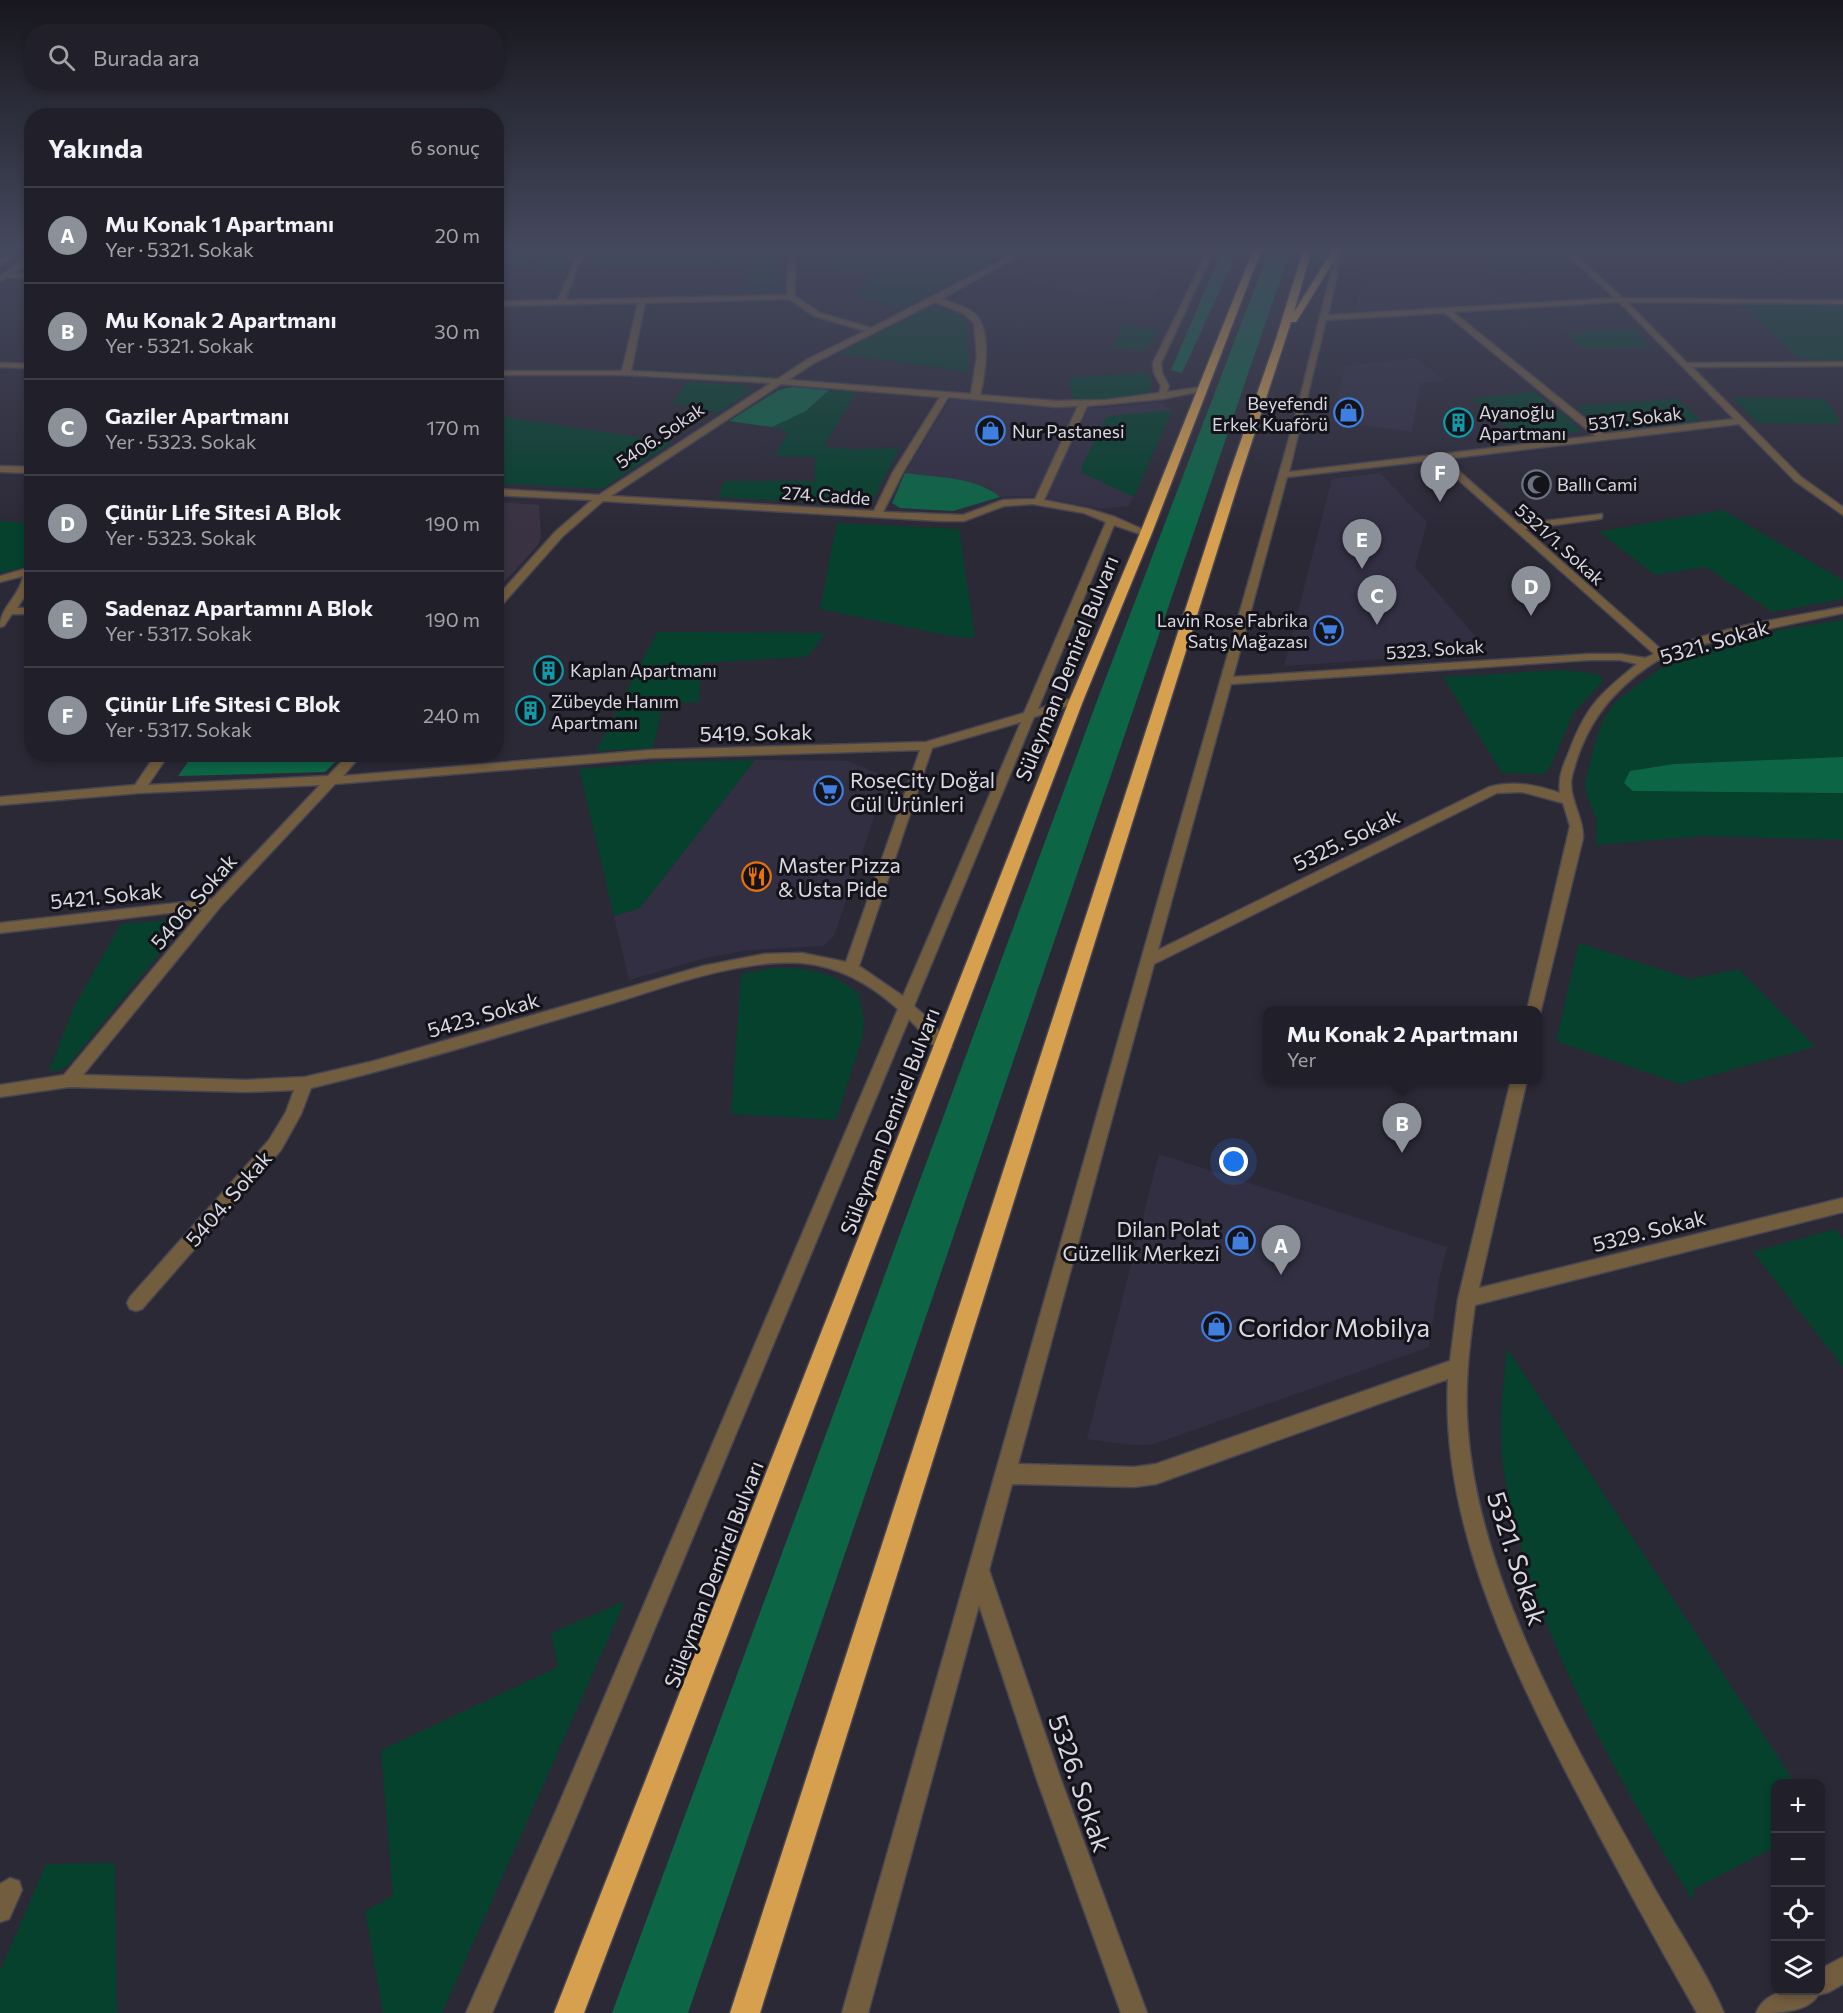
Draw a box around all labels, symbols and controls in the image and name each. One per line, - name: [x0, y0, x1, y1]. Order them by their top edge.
- search box: [24, 24, 504, 90]
- icon: search: [45, 41, 78, 74]
- text: Burada ara: [93, 44, 200, 71]
- text: Yakında: [48, 132, 143, 163]
- text: 6 sonuç: [410, 135, 480, 159]
- text: Mu Konak 1 Apartmanı: [105, 210, 334, 237]
- text: A: [60, 223, 75, 247]
- text: 20 m: [435, 223, 480, 247]
- text: Yer · 5321. Sokak: [105, 237, 254, 261]
- text: Mu Konak 2 Apartmanı: [105, 306, 337, 333]
- text: B: [61, 319, 74, 343]
- text: 30 m: [434, 319, 480, 343]
- text: Yer · 5321. Sokak: [105, 333, 254, 357]
- place label: Beyefendi Erkek Kuaförü: [1212, 392, 1328, 435]
- street label: 5406. Sokak: [612, 397, 708, 472]
- shop icon: Beyefendi Erkek Kuaförü: [1333, 397, 1365, 429]
- place label: Ayanoğlu Apartmanı: [1479, 401, 1566, 444]
- street label: 5317. Sokak: [1587, 401, 1683, 435]
- text: Gaziler Apartmanı: [105, 402, 289, 429]
- building icon: Ayanoğlu Apartmanı: [1442, 406, 1474, 438]
- text: C: [61, 415, 74, 439]
- text: 170 m: [427, 415, 480, 439]
- shop icon: Nur Pastanesi: [975, 415, 1007, 447]
- place label: Nur Pastanesi: [1012, 420, 1125, 442]
- text: Yer · 5323. Sokak: [105, 429, 256, 453]
- pin: F: [1420, 452, 1460, 502]
- mosque icon: Ballı Cami: [1520, 468, 1552, 500]
- place label: Ballı Cami: [1557, 473, 1637, 495]
- street label: 274. Cadde: [781, 481, 871, 509]
- text: Çünür Life Sitesi A Blok: [105, 498, 342, 525]
- street label: 5321/1. Sokak: [1511, 498, 1609, 590]
- text: D: [60, 511, 75, 535]
- text: 190 m: [425, 511, 480, 535]
- pin: E: [1342, 520, 1382, 569]
- text: Yer · 5323. Sokak: [105, 525, 256, 549]
- street label: Süleyman Demirel Bulvarı: [1009, 552, 1123, 784]
- pin: D: [1512, 566, 1550, 616]
- pin: C: [1358, 576, 1396, 625]
- text: Sadenaz Apartamnı A Blok: [105, 594, 373, 621]
- text: E: [62, 607, 73, 631]
- text: 190 m: [425, 607, 480, 631]
- place label: Lavin Rose Fabrika Satış Mağazası: [1157, 609, 1308, 652]
- supermarket icon: Lavin Rose Fabrika Satış Mağazası: [1313, 614, 1345, 646]
- street label: 5321. Sokak: [1657, 614, 1771, 668]
- text: Yer · 5317. Sokak: [105, 621, 252, 645]
- street label: 5323. Sokak: [1385, 635, 1485, 663]
- building icon: Kaplan Apartmanı: [533, 654, 565, 686]
- place label: Kaplan Apartmanı: [570, 659, 717, 681]
- text: Çünür Life Sitesi C Blok: [105, 690, 341, 717]
- place label: Zübeyde Hanım Apartmanı: [551, 690, 679, 733]
- building icon: Zübeyde Hanım Apartmanı: [514, 695, 546, 727]
- text: F: [62, 703, 73, 727]
- text: 240 m: [423, 703, 480, 727]
- text: Yer · 5317. Sokak: [105, 717, 252, 741]
- street label: 5419. Sokak: [699, 719, 813, 745]
- place label: RoseCity Doğal Gül Ürünleri: [850, 767, 995, 816]
- supermarket icon: RoseCity Doğal Gül Ürünleri: [813, 775, 845, 807]
- street label: 5325. Sokak: [1289, 803, 1403, 875]
- street label: 5406. Sokak: [145, 848, 241, 954]
- place label: Master Pizza & Usta Pide: [778, 852, 901, 901]
- restaurant icon: Master Pizza & Usta Pide: [741, 860, 773, 892]
- street label: 5421. Sokak: [49, 877, 163, 913]
- street label: 5423. Sokak: [424, 986, 542, 1042]
- street label: Süleyman Demirel Bulvarı: [834, 1004, 944, 1238]
- popup: [1263, 1006, 1542, 1084]
- text: Mu Konak 2 Apartmanı: [1287, 1020, 1518, 1047]
- text: Yer: [1287, 1047, 1316, 1071]
- pin: B: [1382, 1104, 1422, 1153]
- street label: 5404. Sokak: [180, 1145, 276, 1251]
- your location: [1219, 1147, 1248, 1176]
- street label: 5329. Sokak: [1590, 1204, 1708, 1256]
- place label: Dilan Polat Güzellik Merkezi: [1063, 1216, 1220, 1265]
- shop icon: Dilan Polat Güzellik Merkezi: [1225, 1224, 1257, 1256]
- pin: A: [1262, 1226, 1300, 1275]
- shop icon: Coridor Mobilya: [1201, 1310, 1233, 1342]
- place label: Coridor Mobilya: [1238, 1311, 1430, 1342]
- street label: Süleyman Demirel Bulvarı: [658, 1457, 768, 1691]
- street label: 5321. Sokak: [1482, 1487, 1554, 1629]
- street label: 5326. Sokak: [1043, 1710, 1119, 1856]
- map controls: [1771, 1779, 1825, 1995]
- button: +: [1771, 1779, 1825, 1833]
- button: −: [1771, 1833, 1825, 1887]
- button: locate: [1771, 1887, 1825, 1941]
- button: layers: [1771, 1941, 1825, 1995]

